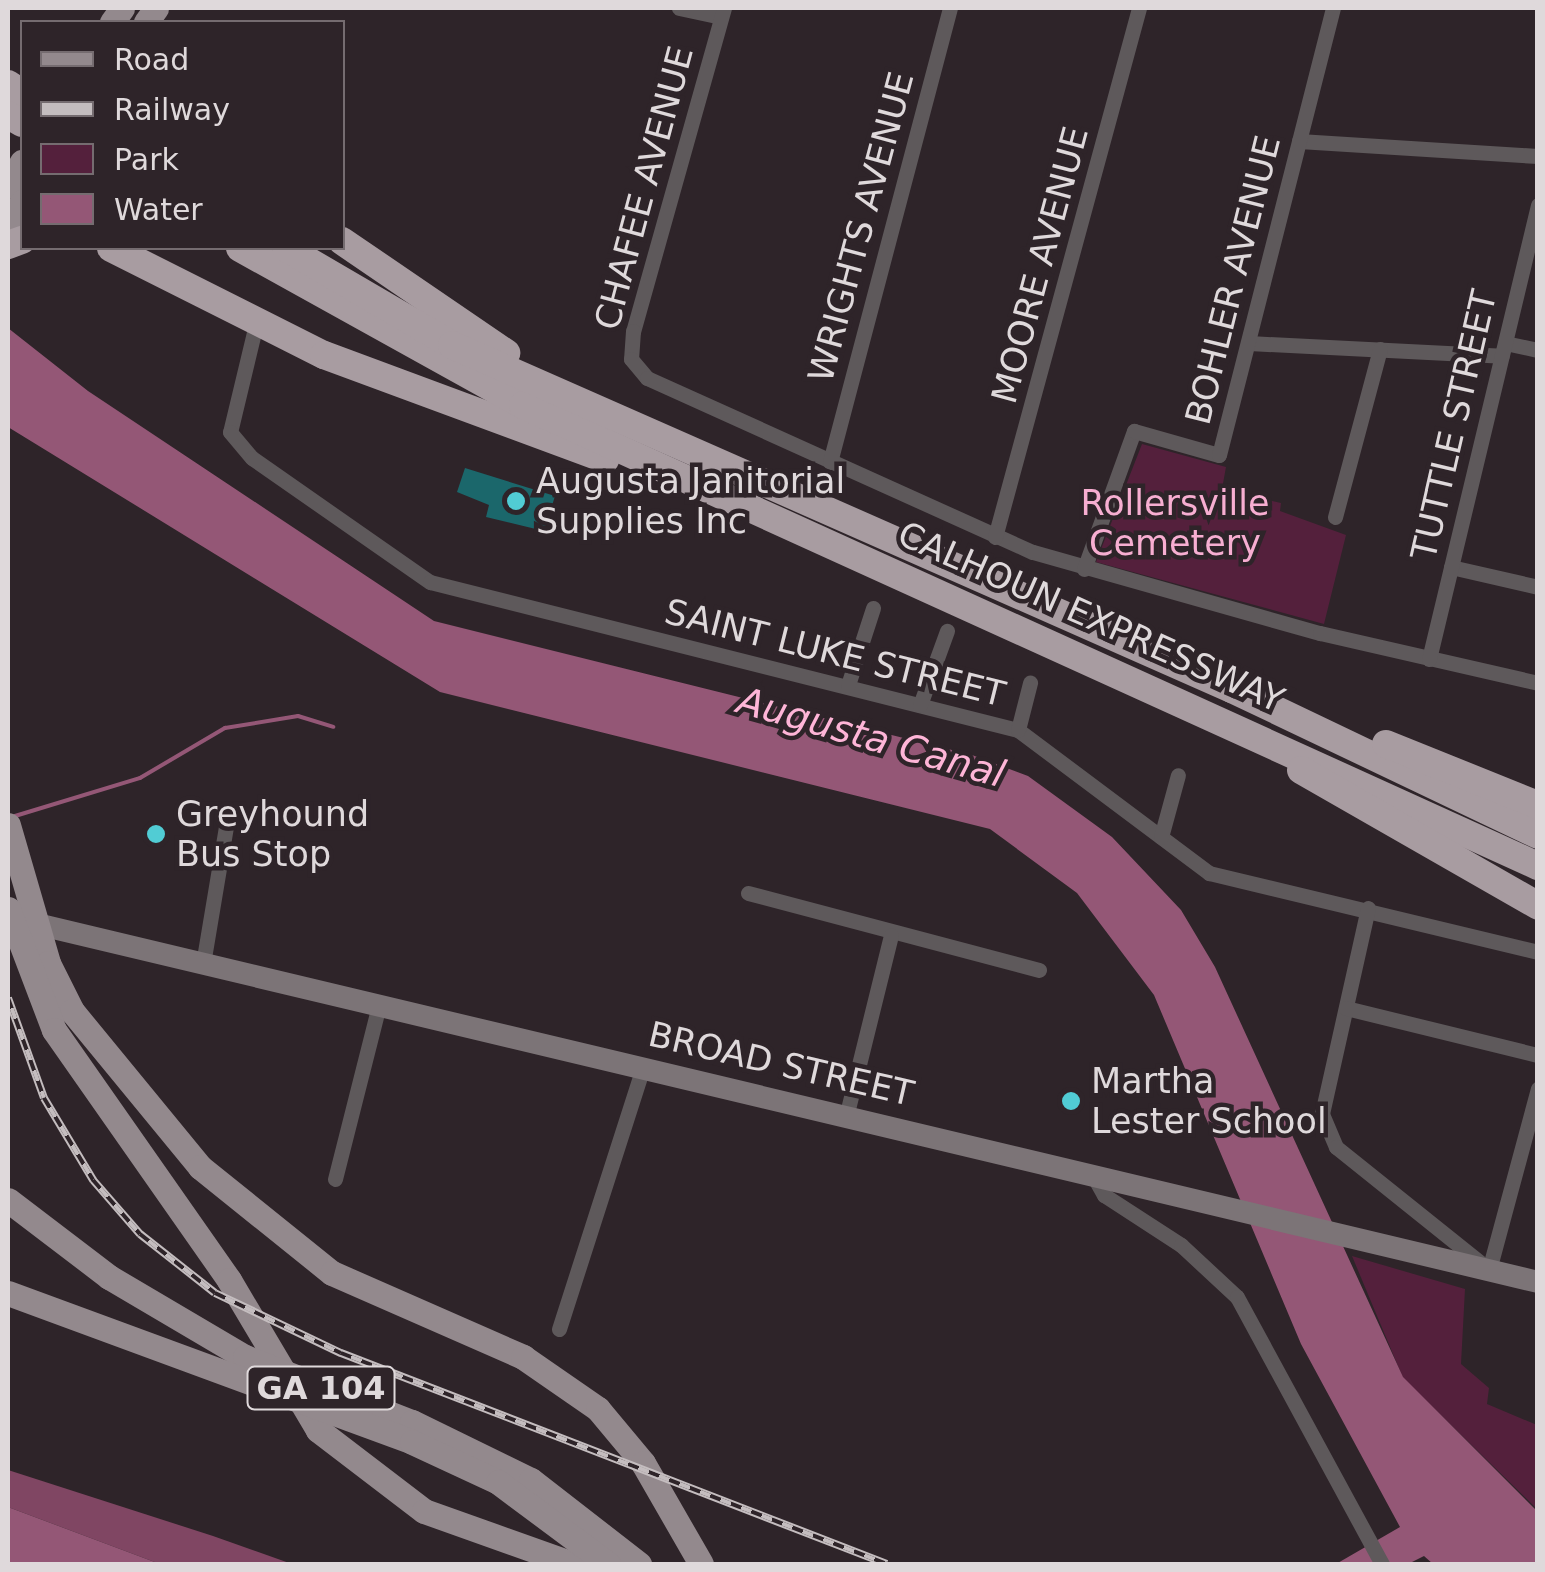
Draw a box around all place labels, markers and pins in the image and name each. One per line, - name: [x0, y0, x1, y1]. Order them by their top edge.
- place label: Augusta Janitorial Supplies Inc: [536, 460, 845, 542]
- marker: Augusta Janitorial Supplies Inc: [505, 490, 527, 512]
- place label: Greyhound Bus Stop: [176, 793, 369, 875]
- marker: Greyhound Bus Stop: [145, 823, 167, 845]
- place label: Martha Lester School: [1091, 1060, 1327, 1142]
- marker: Martha Lester School: [1060, 1090, 1082, 1112]

